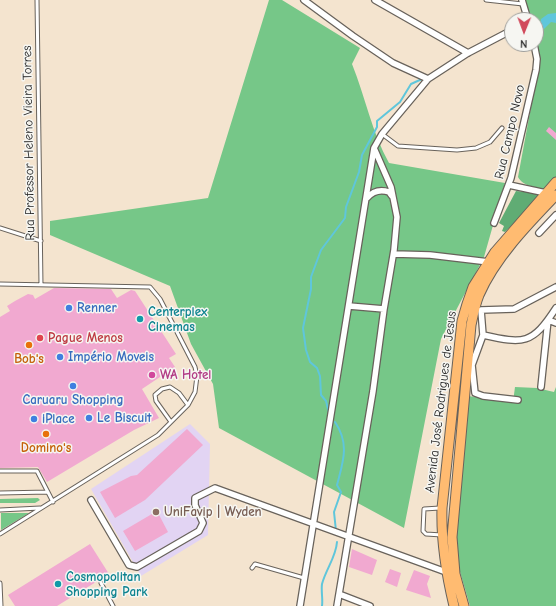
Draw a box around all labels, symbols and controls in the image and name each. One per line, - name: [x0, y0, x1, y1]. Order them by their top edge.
- north arrow: [504, 12, 544, 52]
- text: N: [520, 37, 528, 50]
- street label: Rua Professor Heleno Vieira Torres: [19, 45, 39, 241]
- street label: Rua Campo Novo: [492, 83, 528, 181]
- place label: Renner: [77, 300, 117, 316]
- marker: Renner: [64, 303, 74, 313]
- place label: Centerplex Cinemas: [148, 304, 207, 335]
- street label: Avenida José Rodrigues de Jesus: [422, 310, 460, 494]
- marker: Centerplex Cinemas: [135, 314, 145, 324]
- place label: Pague Menos: [48, 330, 123, 346]
- marker: Pague Menos: [35, 333, 45, 343]
- marker: Bob's: [24, 340, 34, 350]
- place label: Império Moveis: [68, 349, 154, 365]
- place label: Bob's: [14, 351, 44, 367]
- marker: Império Moveis: [55, 352, 65, 362]
- place label: WA Hotel: [160, 367, 211, 383]
- marker: WA Hotel: [147, 370, 157, 380]
- marker: Caruaru Shopping: [68, 381, 78, 391]
- place label: Caruaru Shopping: [22, 392, 124, 408]
- place label: Le Biscuit: [97, 410, 152, 426]
- place label: iPlace: [42, 411, 75, 427]
- marker: Le Biscuit: [84, 413, 94, 423]
- marker: iPlace: [29, 414, 39, 424]
- marker: Domino's: [41, 429, 51, 439]
- place label: Domino's: [21, 440, 71, 456]
- place label: UniFavip | Wyden: [164, 504, 262, 520]
- marker: UniFavip | Wyden: [151, 507, 161, 517]
- place label: Cosmopolitan Shopping Park: [66, 569, 148, 600]
- marker: Cosmopolitan Shopping Park: [53, 579, 63, 589]

